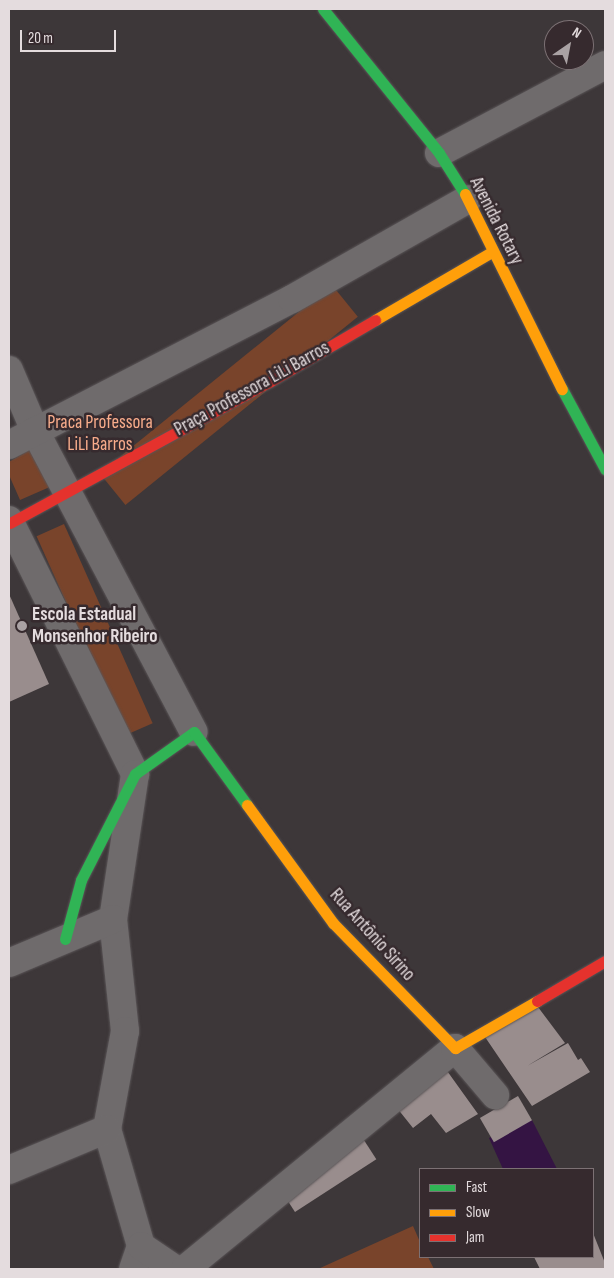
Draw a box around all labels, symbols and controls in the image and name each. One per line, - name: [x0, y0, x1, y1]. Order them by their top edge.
- scale bar: [22, 20, 119, 52]
- north arrow: [544, 20, 594, 70]
- text: N: [569, 24, 585, 42]
- text: 20 m: [28, 29, 53, 48]
- street label: Avenida Rotary: [464, 173, 528, 269]
- street label: Praça Professora LiLi Barros: [170, 337, 334, 441]
- park label: Praca Professora LiLi Barros: [47, 412, 153, 456]
- place label: Escola Estadual Monsenhor Ribeiro: [32, 604, 158, 648]
- marker: Escola Estadual Monsenhor Ribeiro: [16, 620, 28, 632]
- street label: Rua Antônio Sirino: [325, 884, 419, 986]
- legend: [419, 1168, 594, 1258]
- text: Fast: [466, 1178, 487, 1197]
- text: Slow: [466, 1203, 490, 1222]
- text: Jam: [466, 1228, 484, 1247]

